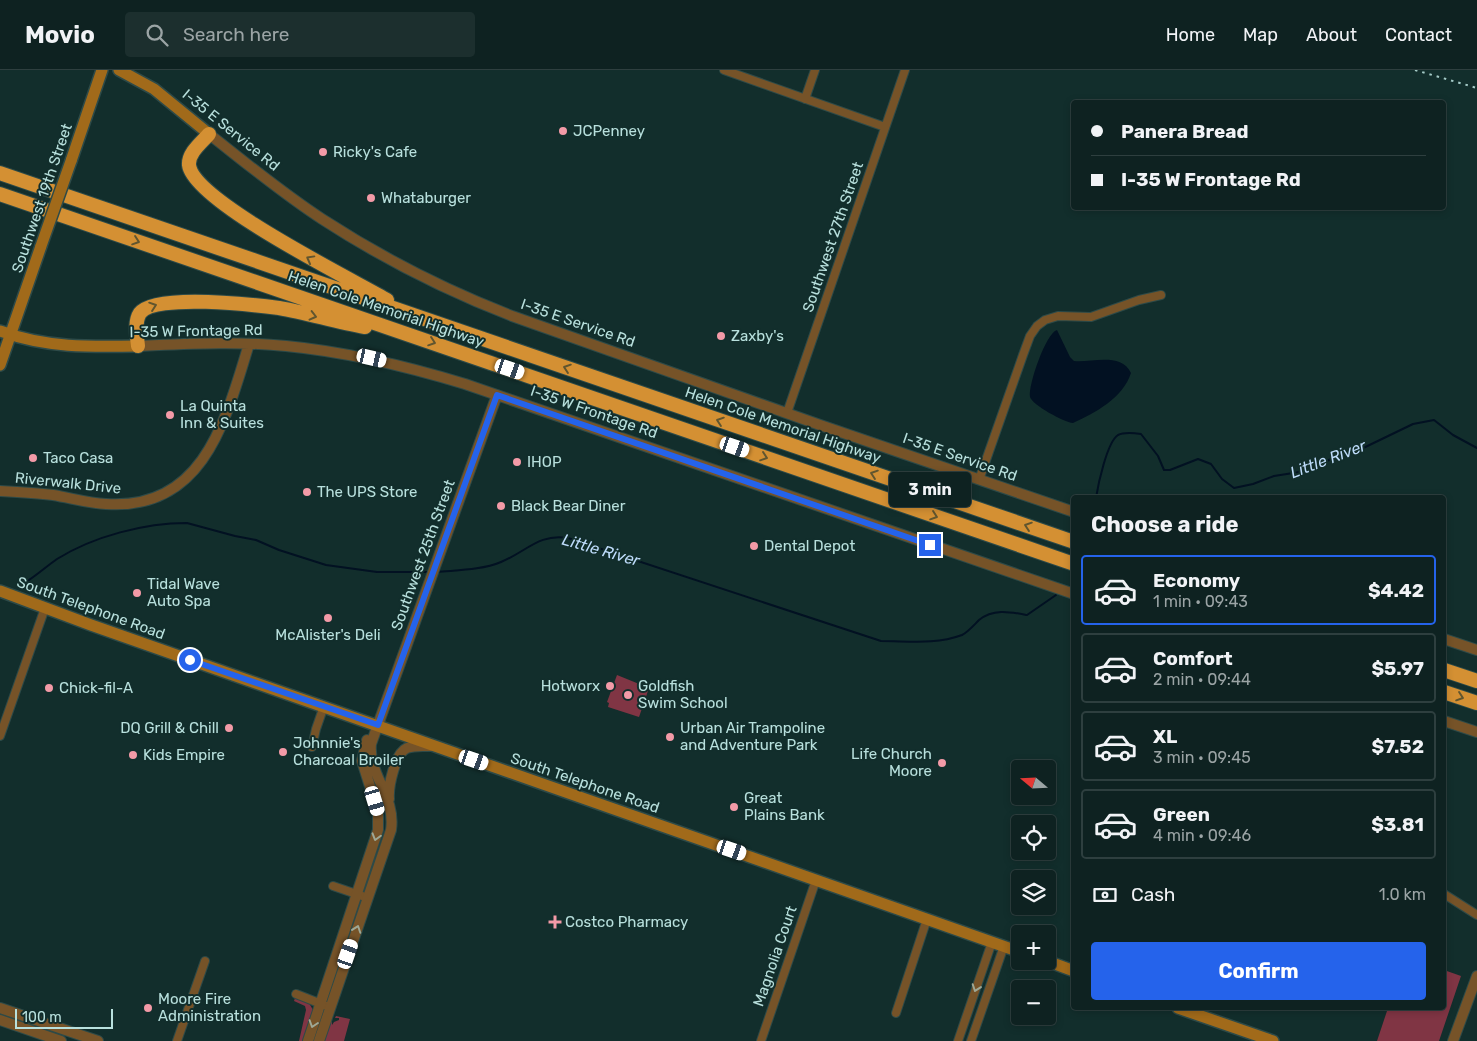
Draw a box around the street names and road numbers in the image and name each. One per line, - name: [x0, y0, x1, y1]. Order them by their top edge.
- street label: I-35 E Service Rd: [179, 85, 283, 175]
- street label: Southwest 19th Street: [8, 121, 76, 275]
- street label: Southwest 27th Street: [799, 159, 867, 315]
- street label: Helen Cole Memorial Highway: [286, 267, 486, 351]
- street label: I-35 E Service Rd: [518, 295, 638, 351]
- street label: I-35 W Frontage Rd: [129, 321, 263, 341]
- street label: I-35 W Frontage Rd: [528, 382, 660, 442]
- street label: Helen Cole Memorial Highway: [683, 383, 883, 467]
- street label: I-35 E Service Rd: [900, 429, 1020, 485]
- street label: Riverwalk Drive: [14, 468, 122, 498]
- street label: Southwest 25th Street: [387, 477, 459, 633]
- street label: South Telephone Road: [14, 573, 168, 643]
- street label: South Telephone Road: [508, 749, 662, 817]
- street label: Magnolia Court: [749, 903, 801, 1009]

